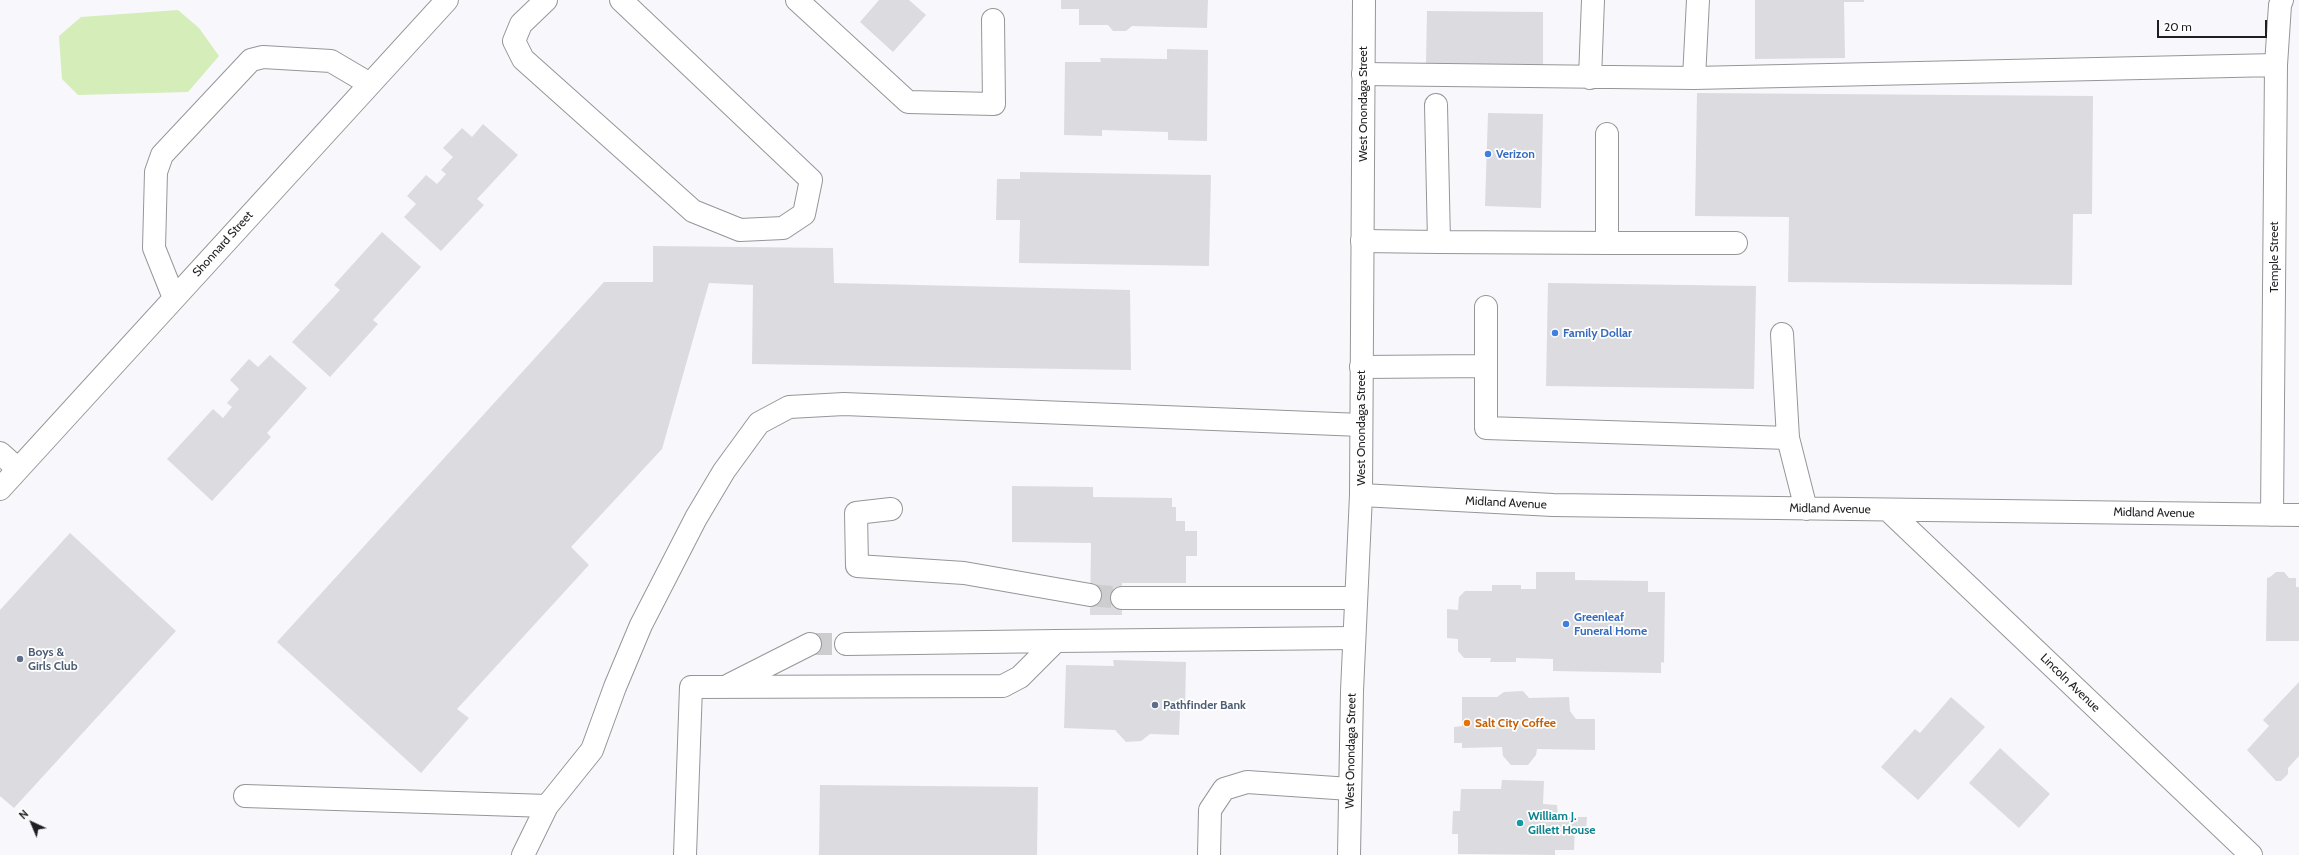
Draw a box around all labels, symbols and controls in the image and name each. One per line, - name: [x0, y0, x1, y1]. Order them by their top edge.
- scale bar: [2159, 12, 2269, 38]
- text: 20 m: [2164, 19, 2192, 34]
- street label: West Onondaga Street: [1356, 46, 1370, 162]
- place label: Verizon: [1496, 147, 1535, 161]
- marker: Verizon: [1483, 149, 1493, 159]
- street label: Shonnard Street: [190, 208, 256, 280]
- street label: Temple Street: [2267, 221, 2281, 293]
- place label: Family Dollar: [1563, 326, 1632, 340]
- marker: Family Dollar: [1550, 328, 1560, 338]
- street label: West Onondaga Street: [1354, 370, 1368, 486]
- street label: Midland Avenue: [1465, 494, 1547, 512]
- street label: Midland Avenue: [1789, 501, 1871, 517]
- street label: Midland Avenue: [2113, 505, 2195, 521]
- place label: Greenleaf Funeral Home: [1574, 610, 1647, 638]
- marker: Greenleaf Funeral Home: [1561, 619, 1571, 629]
- place label: Boys & Girls Club: [28, 645, 78, 673]
- street label: Lincoln Avenue: [2037, 651, 2103, 715]
- marker: Boys & Girls Club: [15, 654, 25, 664]
- street label: West Onondaga Street: [1343, 693, 1359, 809]
- place label: Pathfinder Bank: [1163, 698, 1246, 712]
- marker: Pathfinder Bank: [1150, 700, 1160, 710]
- place label: Salt City Coffee: [1475, 716, 1556, 730]
- marker: Salt City Coffee: [1462, 718, 1472, 728]
- north arrow: [12, 803, 52, 843]
- text: N: [16, 807, 31, 822]
- place label: William J. Gillett House: [1528, 809, 1595, 837]
- marker: William J. Gillett House: [1515, 818, 1525, 828]

